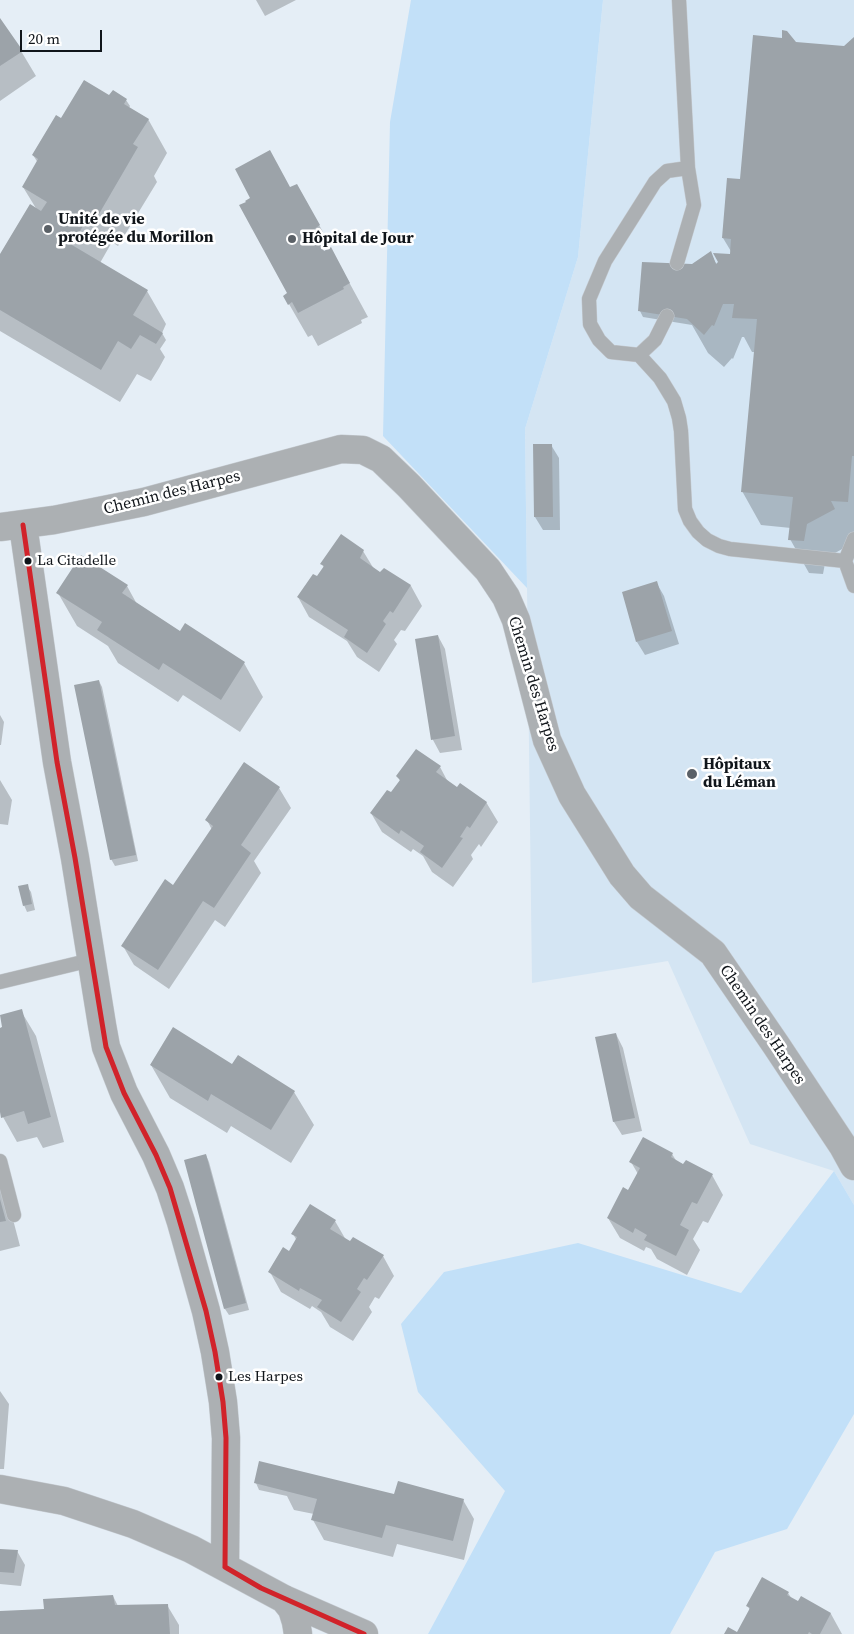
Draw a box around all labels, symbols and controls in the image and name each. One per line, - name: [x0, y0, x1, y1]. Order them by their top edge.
- scale bar: [22, 20, 105, 52]
- text: 20 m: [28, 28, 60, 49]
- place label: Unité de vie protégée du Morillon: [58, 210, 214, 248]
- marker: Unité de vie protégée du Morillon: [42, 223, 54, 235]
- place label: Hôpital de Jour: [302, 229, 414, 249]
- marker: Hôpital de Jour: [286, 233, 298, 245]
- street label: Chemin des Harpes: [102, 467, 242, 519]
- place label: La Citadelle: [37, 552, 116, 570]
- marker: La Citadelle: [23, 556, 33, 566]
- street label: Chemin des Harpes: [503, 614, 563, 754]
- place label: Hôpitaux du Léman: [703, 755, 776, 793]
- marker: Hôpitaux du Léman: [685, 767, 699, 781]
- street label: Chemin des Harpes: [715, 962, 809, 1088]
- place label: Les Harpes: [228, 1368, 303, 1386]
- marker: Les Harpes: [214, 1372, 224, 1382]

